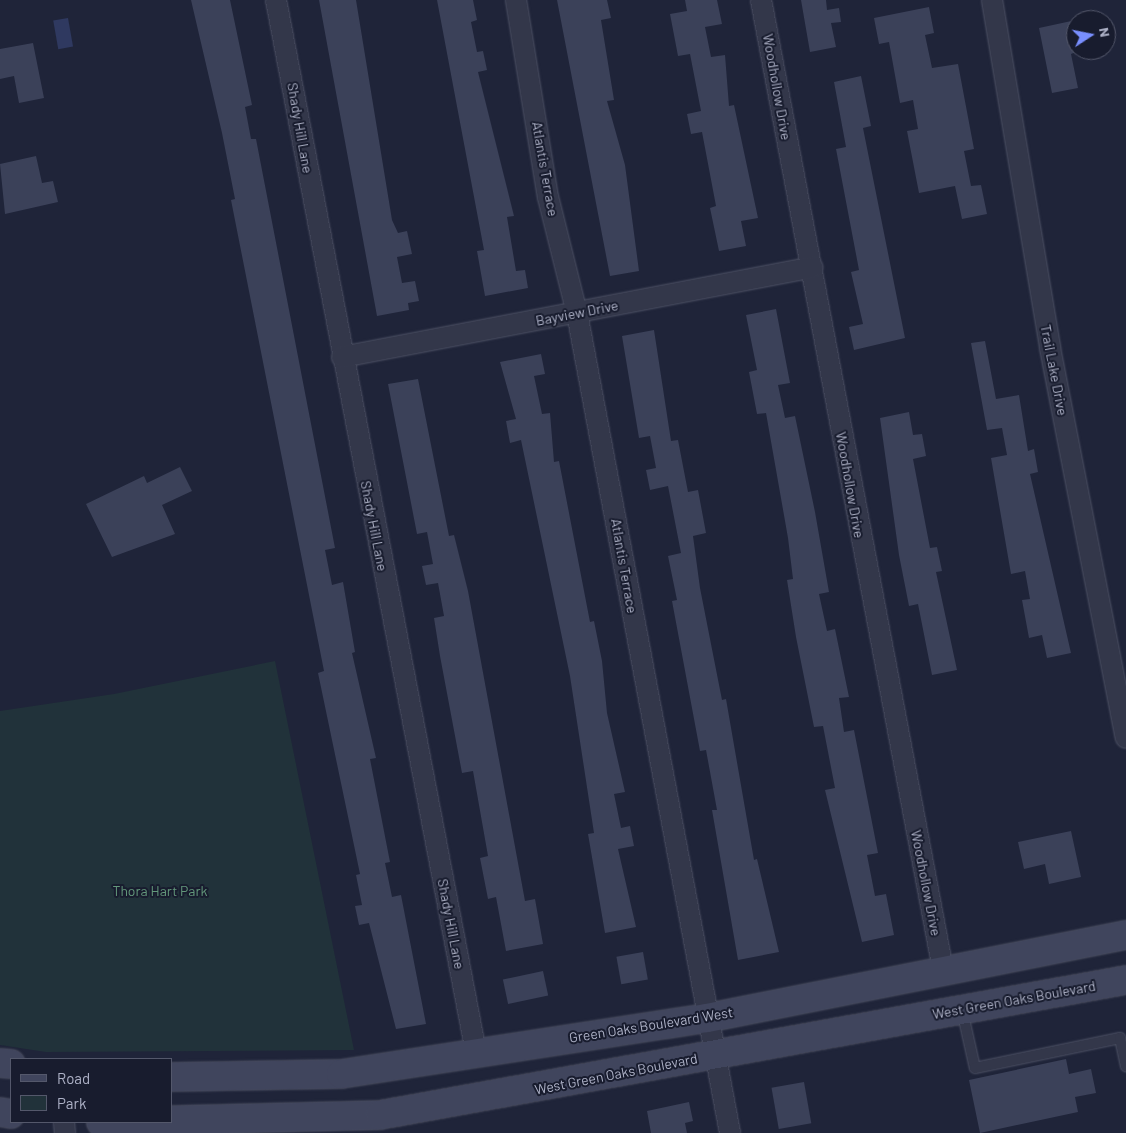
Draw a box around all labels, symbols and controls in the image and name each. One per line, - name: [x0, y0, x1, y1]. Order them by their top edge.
- north arrow: [1066, 10, 1116, 60]
- text: N: [1096, 26, 1114, 38]
- street label: Woodhollow Drive: [759, 33, 795, 141]
- street label: Shady Hill Lane: [284, 81, 316, 175]
- street label: Atlantis Terrace: [528, 120, 562, 218]
- street label: Bayview Drive: [534, 297, 620, 329]
- street label: Trail Lake Drive: [1037, 323, 1071, 417]
- street label: Woodhollow Drive: [832, 431, 868, 539]
- street label: Shady Hill Lane: [357, 479, 391, 573]
- street label: Atlantis Terrace: [607, 517, 641, 615]
- street label: Woodhollow Drive: [908, 829, 944, 937]
- street label: Shady Hill Lane: [434, 877, 468, 971]
- park label: Thora Hart Park: [112, 883, 208, 899]
- street label: West Green Oaks Boulevard: [931, 977, 1097, 1023]
- street label: Green Oaks Boulevard West: [568, 1004, 734, 1046]
- street label: West Green Oaks Boulevard: [533, 1050, 699, 1098]
- legend: [10, 1058, 172, 1123]
- text: Road: [57, 1069, 90, 1087]
- text: Park: [57, 1094, 86, 1112]

